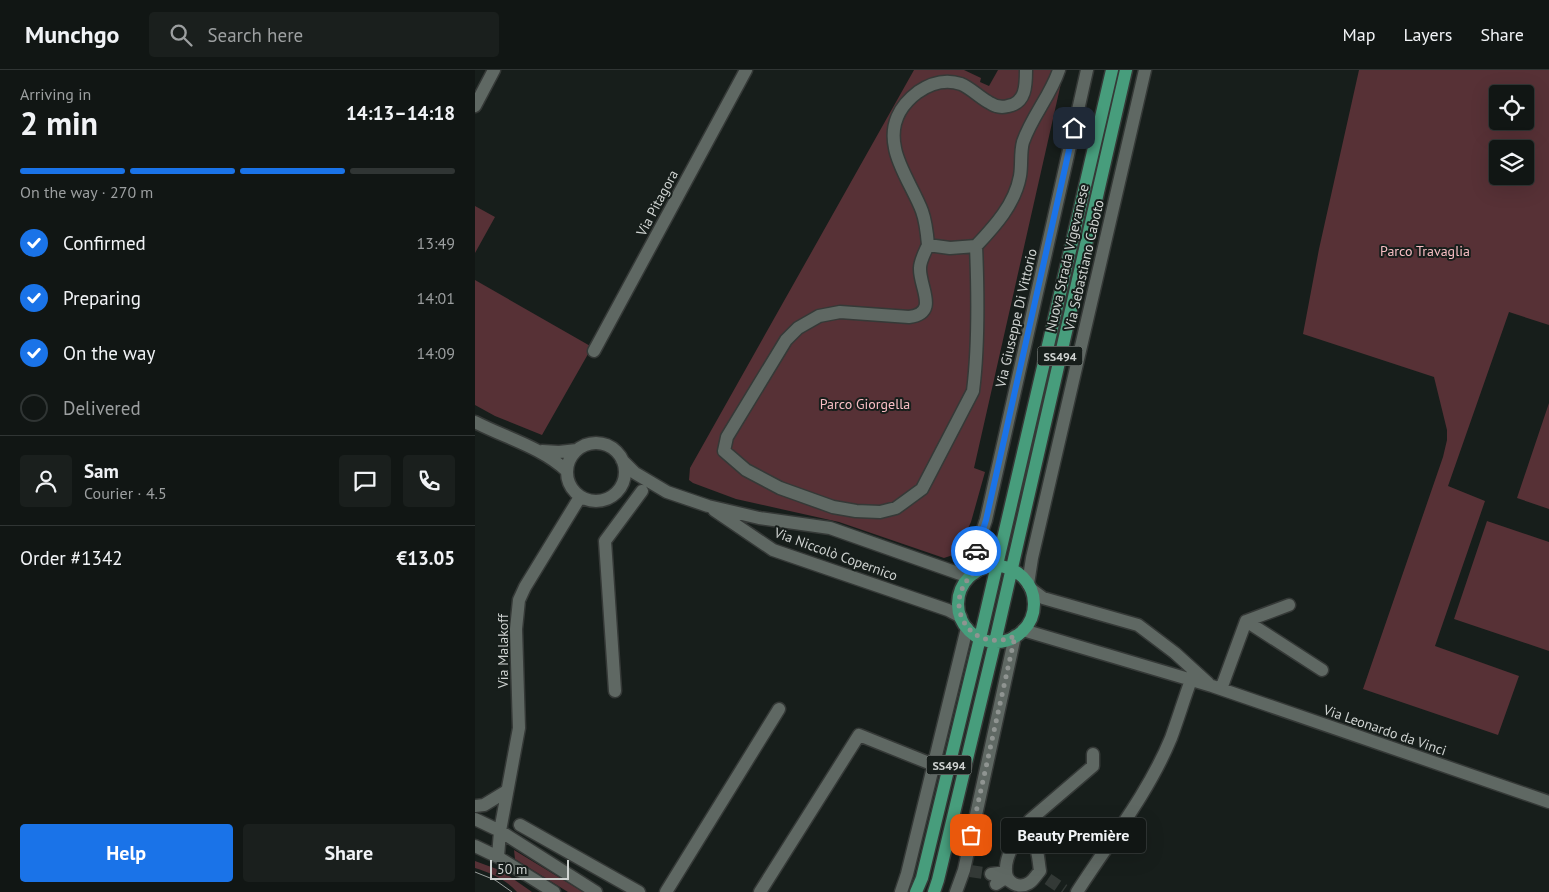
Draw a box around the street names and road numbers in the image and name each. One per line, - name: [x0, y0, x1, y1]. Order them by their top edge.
- street label: Via Pitagora: [632, 167, 682, 240]
- street label: Nuova Strada Vigevanese: [1041, 182, 1093, 334]
- street label: Via Sebastiano Caboto: [1060, 198, 1108, 333]
- street label: Via Giuseppe Di Vittorio: [991, 247, 1041, 390]
- road number: SS494: [1037, 346, 1083, 366]
- street label: Via Niccolò Copernico: [771, 523, 900, 585]
- street label: Via Malakoff: [494, 613, 512, 689]
- street label: Via Leonardo da Vinci: [1320, 700, 1449, 759]
- road number: SS494: [927, 756, 971, 774]

